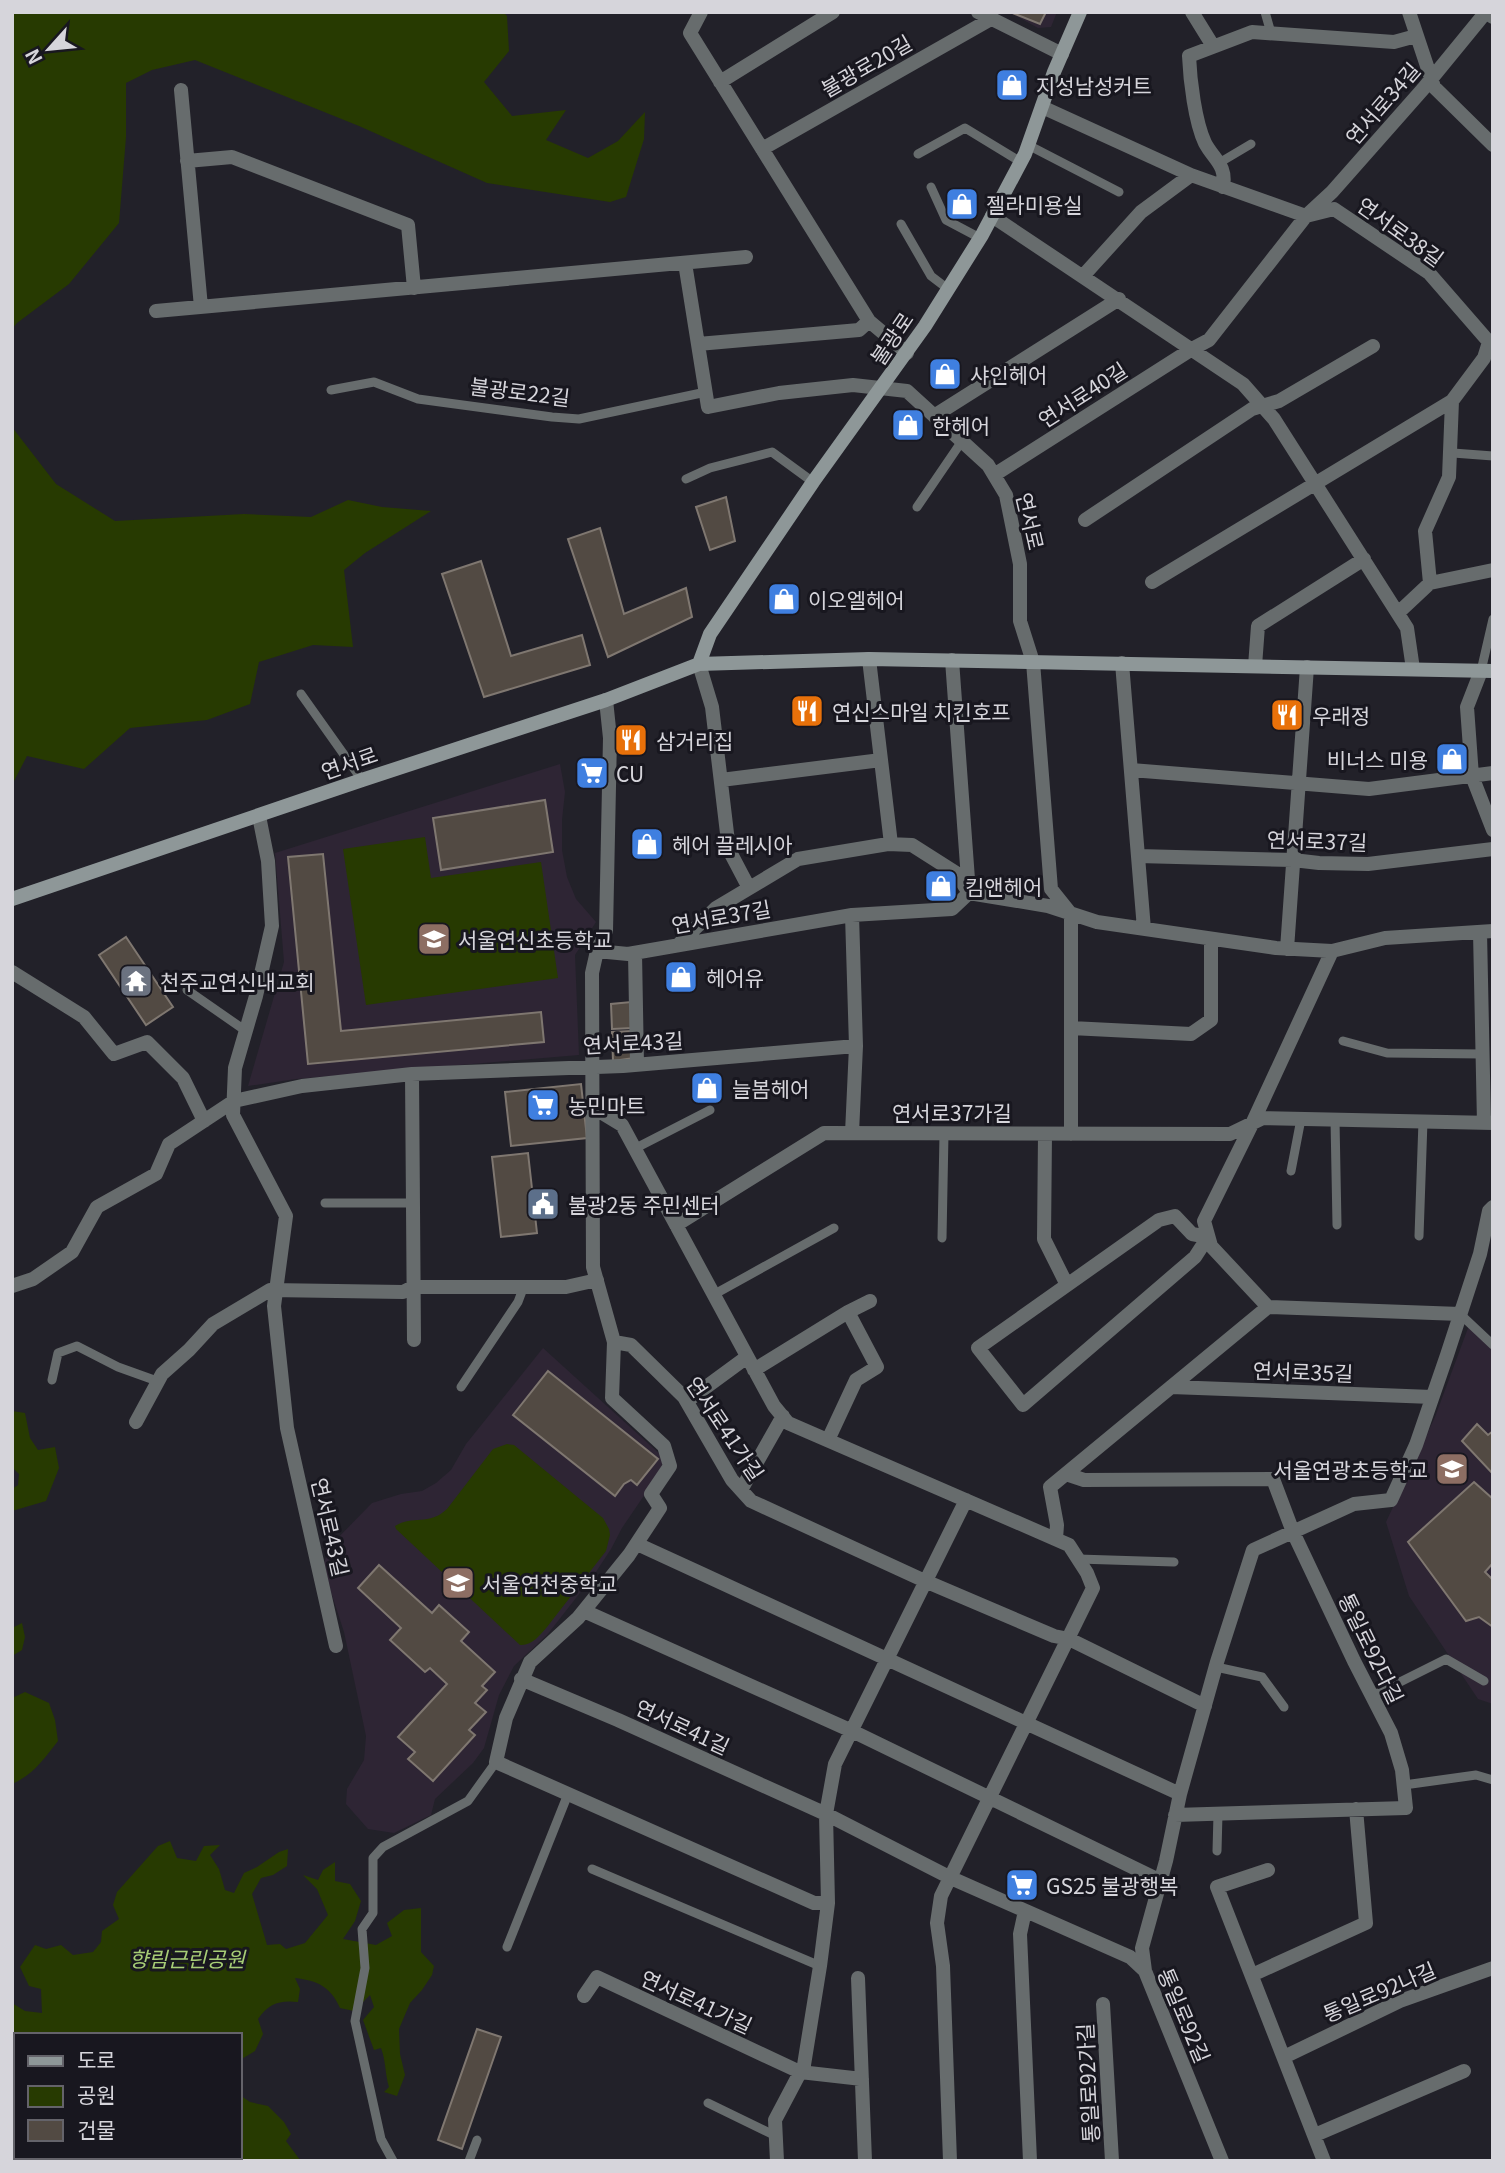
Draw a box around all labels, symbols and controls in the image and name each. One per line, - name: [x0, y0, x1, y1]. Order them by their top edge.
- north arrow: [14, 14, 84, 84]
- street label: 불광로20길: [815, 27, 917, 103]
- text: N: [17, 45, 48, 70]
- street label: 연서로34길: [1338, 55, 1426, 151]
- shop icon: 지성남성커트: [993, 66, 1031, 104]
- place label: 지성남성커트: [1036, 70, 1152, 100]
- shop icon: 젤라미용실: [943, 185, 981, 223]
- place label: 젤라미용실: [986, 189, 1083, 219]
- street label: 연서로38길: [1351, 189, 1451, 273]
- street label: 불광로: [862, 306, 920, 370]
- street label: 연서로40길: [1032, 354, 1132, 434]
- shop icon: 샤인헤어: [926, 355, 964, 393]
- place label: 샤인헤어: [970, 359, 1047, 389]
- street label: 불광로22길: [468, 370, 572, 412]
- shop icon: 한헤어: [889, 406, 927, 444]
- place label: 한헤어: [932, 410, 990, 440]
- street label: 연서로: [1010, 489, 1052, 553]
- shop icon: 이오엘헤어: [765, 580, 803, 618]
- place label: 이오엘헤어: [808, 584, 905, 614]
- restaurant icon: 연신스마일 치킨호프: [788, 692, 826, 730]
- place label: 연신스마일 치킨호프: [832, 696, 1011, 726]
- restaurant icon: 우래정: [1268, 696, 1306, 734]
- place label: 우래정: [1312, 700, 1370, 730]
- restaurant icon: 삼거리집: [612, 721, 650, 759]
- place label: 삼거리집: [656, 725, 733, 755]
- street label: 연서로: [317, 738, 381, 786]
- shop icon: 비너스 미용: [1433, 740, 1471, 778]
- place label: 비너스 미용: [1327, 744, 1428, 774]
- supermarket icon: CU: [573, 754, 611, 792]
- place label: CU: [616, 758, 644, 788]
- street label: 연서로37길: [1266, 823, 1368, 857]
- shop icon: 헤어 끌레시아: [628, 825, 666, 863]
- place label: 헤어 끌레시아: [672, 829, 793, 859]
- shop icon: 킴앤헤어: [922, 867, 960, 905]
- place label: 킴앤헤어: [965, 871, 1042, 901]
- street label: 연서로37길: [669, 892, 773, 940]
- school or university icon: 서울연신초등학교: [415, 920, 453, 958]
- place label: 서울연신초등학교: [458, 924, 613, 954]
- shop icon: 헤어유: [662, 958, 700, 996]
- temple icon: 천주교연신내교회: [117, 962, 155, 1000]
- place label: 헤어유: [706, 962, 764, 992]
- place label: 천주교연신내교회: [160, 966, 315, 996]
- street label: 연서로43길: [582, 1024, 684, 1060]
- shop icon: 늘봄헤어: [688, 1069, 726, 1107]
- place label: 늘봄헤어: [732, 1073, 809, 1103]
- supermarket icon: 농민마트: [524, 1086, 562, 1124]
- place label: 농민마트: [568, 1090, 645, 1120]
- street label: 연서로37가길: [892, 1097, 1012, 1127]
- public building icon: 불광2동 주민센터: [524, 1185, 562, 1223]
- place label: 불광2동 주민센터: [568, 1189, 720, 1219]
- street label: 연서로35길: [1252, 1354, 1354, 1388]
- street label: 연서로41가길: [680, 1370, 772, 1486]
- school or university icon: 서울연광초등학교: [1433, 1450, 1471, 1488]
- place label: 서울연광초등학교: [1273, 1454, 1428, 1484]
- street label: 연서로43길: [305, 1475, 357, 1579]
- school or university icon: 서울연천중학교: [439, 1564, 477, 1602]
- place label: 서울연천중학교: [482, 1568, 617, 1598]
- street label: 통일로92다길: [1332, 1588, 1412, 1708]
- street label: 연서로41길: [631, 1691, 735, 1761]
- supermarket icon: GS25 불광행복: [1003, 1866, 1041, 1904]
- place label: GS25 불광행복: [1046, 1870, 1178, 1900]
- park label: 향림근린공원: [129, 1943, 247, 1973]
- street label: 통일로92나길: [1318, 1954, 1440, 2028]
- street label: 연서로41가길: [636, 1962, 758, 2040]
- street label: 통일로92길: [1152, 1963, 1218, 2067]
- street label: 통일로92가길: [1069, 2022, 1105, 2144]
- legend: [14, 2033, 242, 2159]
- text: 도로: [77, 2044, 116, 2074]
- text: 공원: [77, 2079, 116, 2109]
- text: 건물: [77, 2114, 116, 2144]

